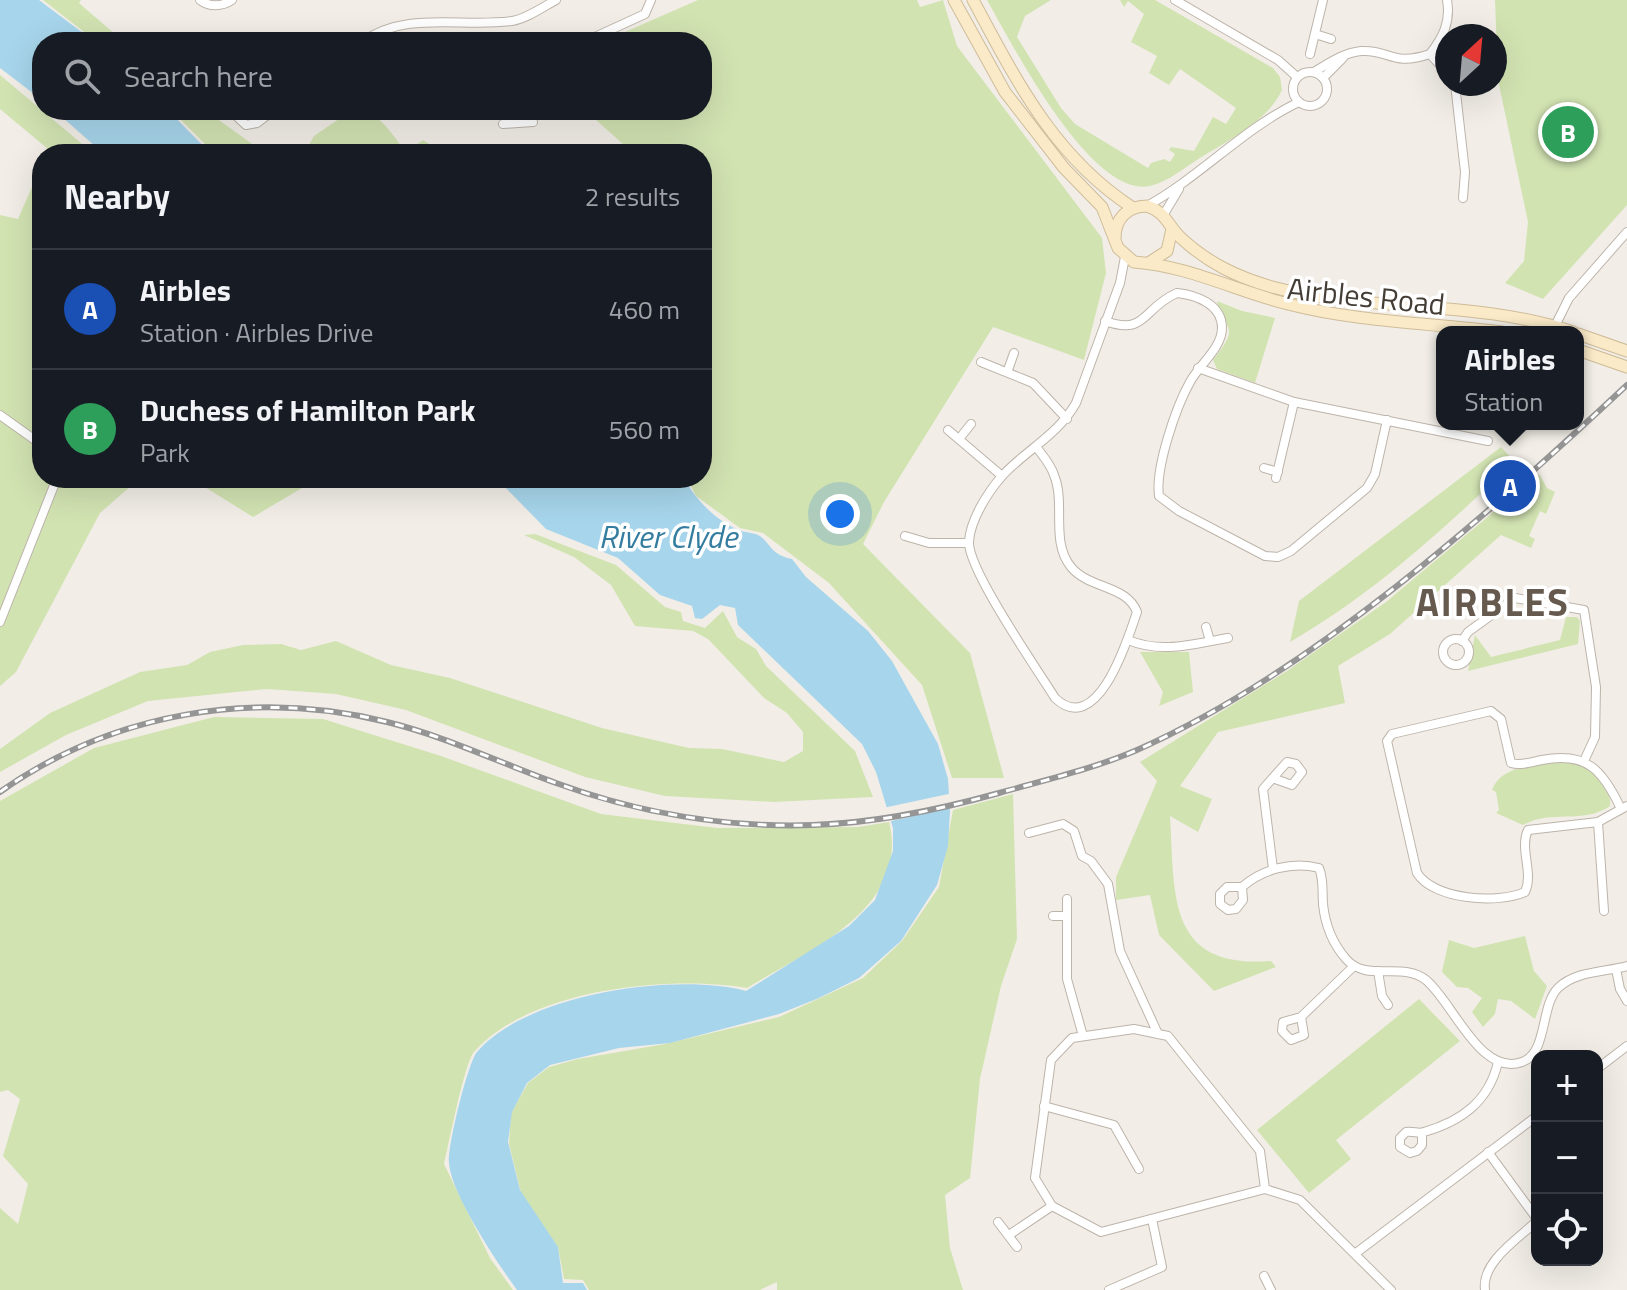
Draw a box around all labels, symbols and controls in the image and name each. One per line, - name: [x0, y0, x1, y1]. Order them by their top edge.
- north arrow: [1435, 24, 1507, 96]
- search box: [32, 32, 712, 120]
- text: Search here: [124, 53, 273, 99]
- icon: search: [60, 54, 104, 98]
- pin: B: [1542, 102, 1594, 162]
- text: Nearby: [64, 170, 170, 222]
- text: 2 results: [585, 177, 680, 216]
- street label: Airbles Road: [1285, 265, 1447, 327]
- text: Airbles: [140, 267, 231, 313]
- text: A: [82, 290, 98, 329]
- text: 460 m: [609, 290, 680, 329]
- text: Station · Airbles Drive: [140, 313, 373, 352]
- popup: [1436, 326, 1584, 430]
- text: Airbles: [1465, 336, 1555, 382]
- text: Station: [1465, 382, 1543, 421]
- text: Duchess of Hamilton Park: [140, 387, 475, 433]
- text: B: [82, 410, 98, 449]
- text: 560 m: [609, 410, 680, 449]
- text: Park: [140, 433, 190, 472]
- pin: A: [1484, 456, 1536, 516]
- your location: [820, 494, 860, 534]
- water label: River Clyde: [599, 512, 740, 560]
- district label: AIRBLES: [1416, 573, 1570, 631]
- map controls: [1531, 1050, 1603, 1266]
- button: +: [1531, 1050, 1603, 1122]
- button: −: [1531, 1122, 1603, 1194]
- button: locate: [1531, 1194, 1603, 1266]

